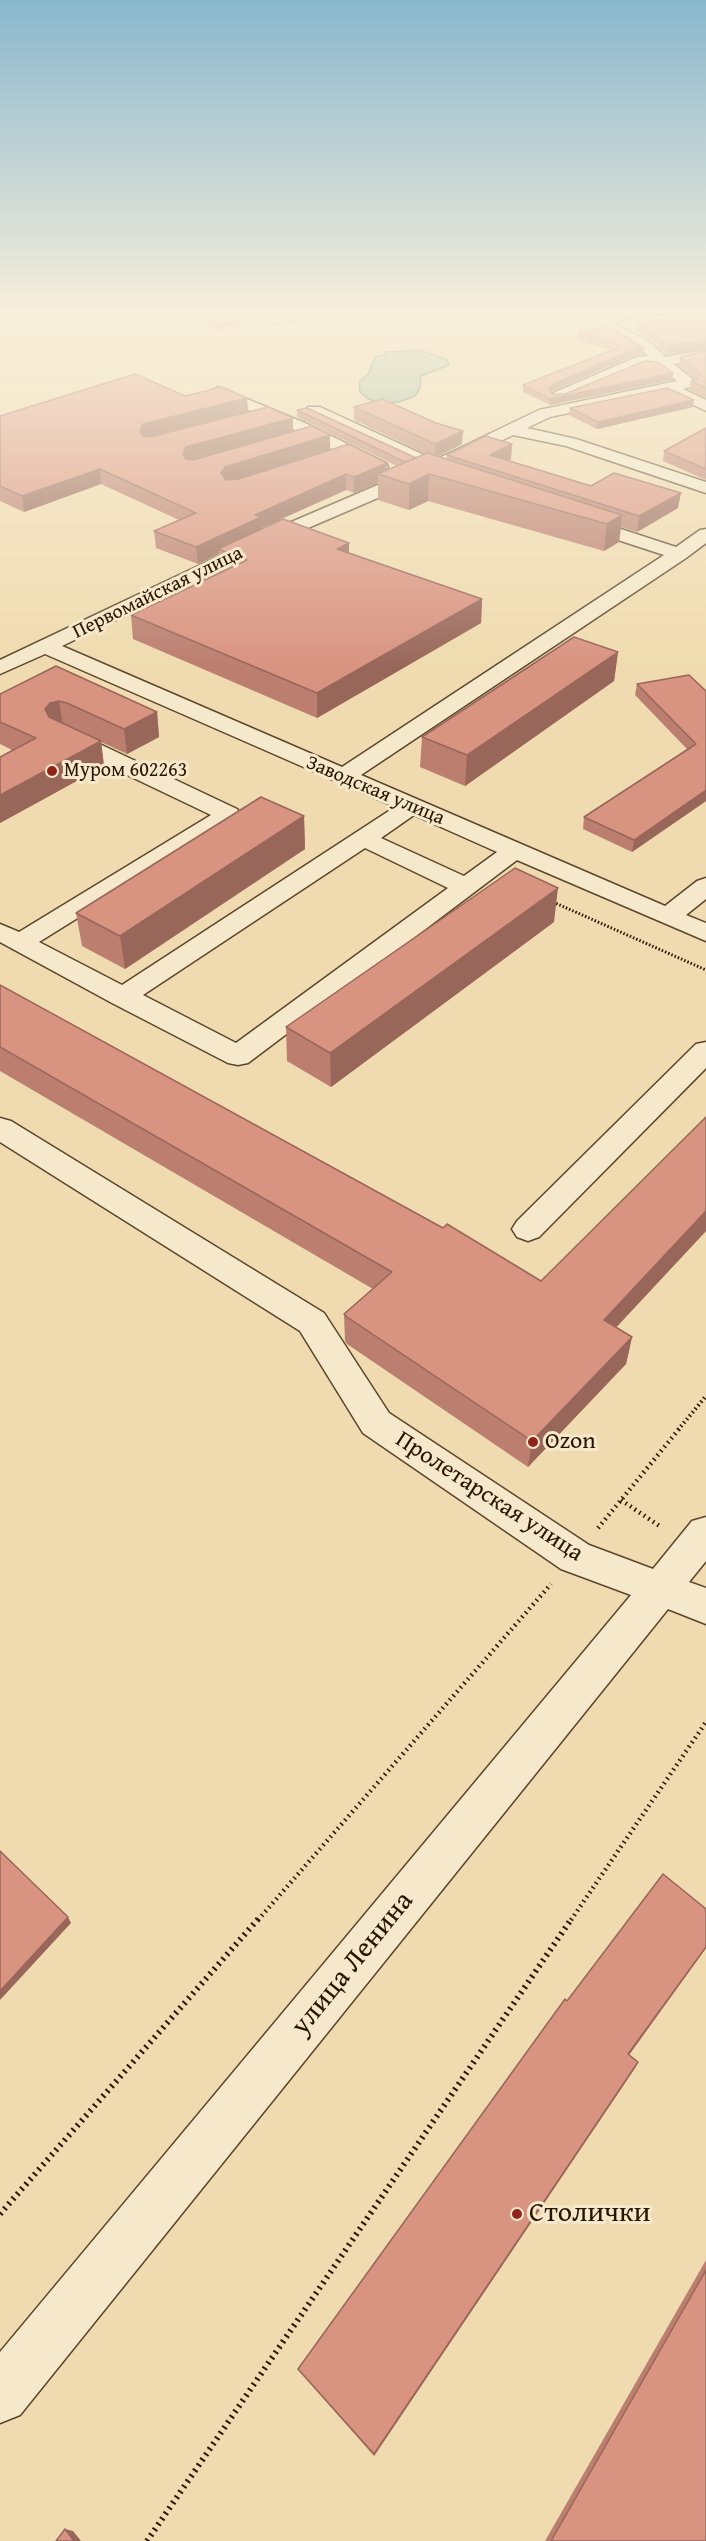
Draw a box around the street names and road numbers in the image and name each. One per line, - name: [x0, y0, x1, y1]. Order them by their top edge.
- street label: Первомайская улица: [69, 541, 247, 645]
- street label: Заводская улица: [302, 751, 448, 831]
- street label: Пролетарская улица: [390, 1426, 588, 1568]
- street label: улица Ленина: [285, 1885, 421, 2043]

